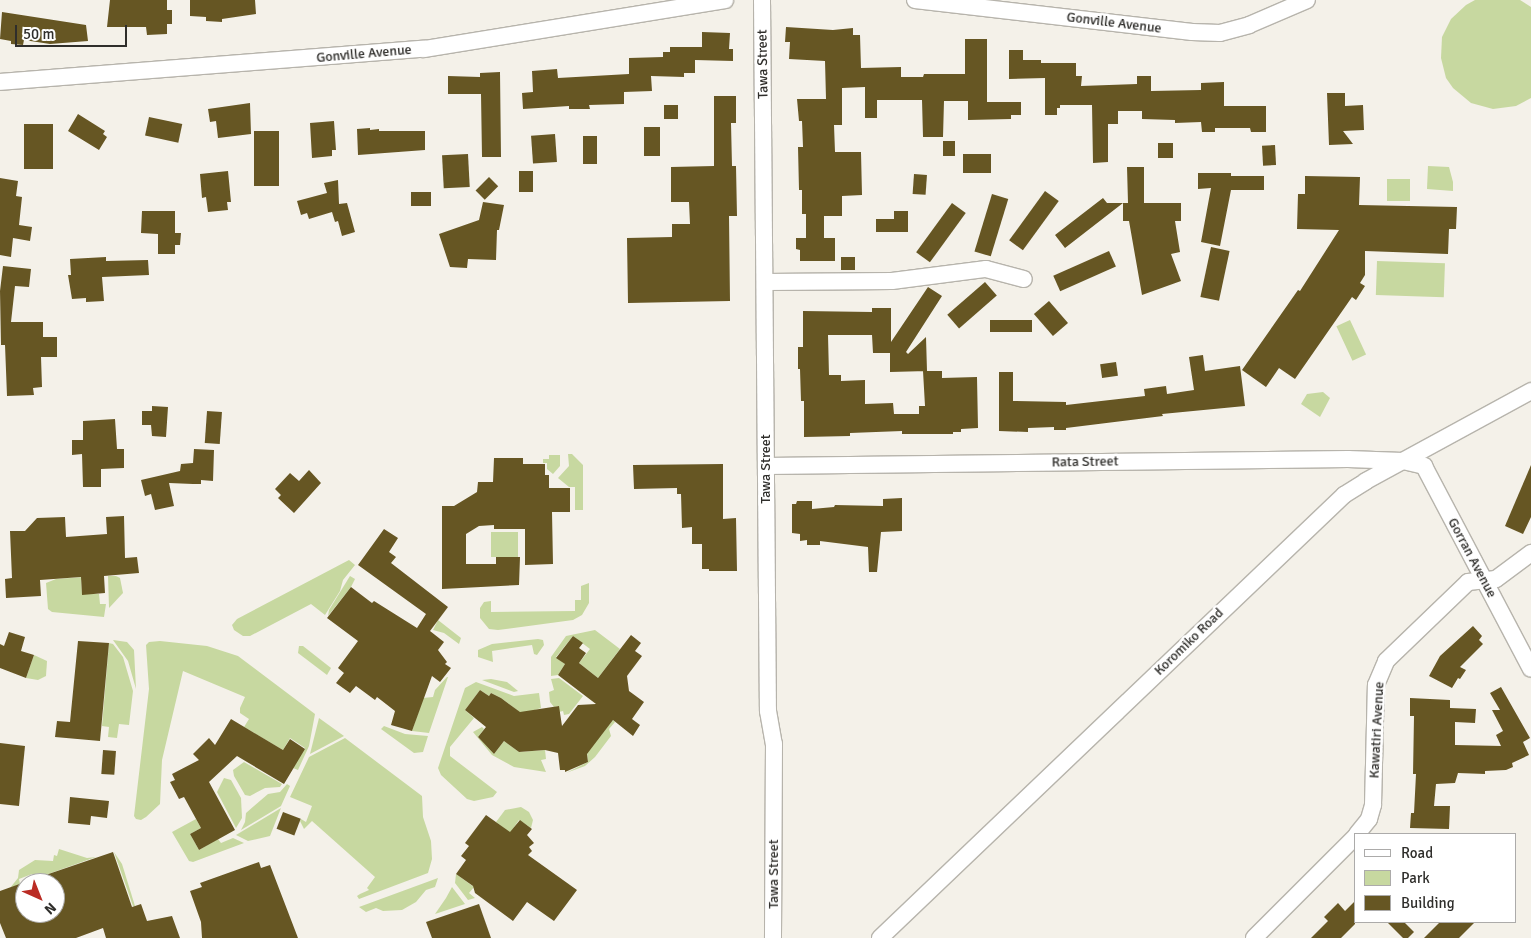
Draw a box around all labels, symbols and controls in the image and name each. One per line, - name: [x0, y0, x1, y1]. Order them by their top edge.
- street label: Gonville Avenue: [1066, 9, 1162, 37]
- scale bar: [18, 15, 130, 47]
- text: 50 m: [23, 25, 54, 43]
- street label: Tawa Street: [754, 29, 772, 99]
- street label: Gonville Avenue: [316, 41, 412, 67]
- street label: Tawa Street: [758, 434, 774, 504]
- street label: Rata Street: [1051, 453, 1119, 471]
- street label: Gorran Avenue: [1444, 515, 1500, 601]
- street label: Koromiko Road: [1151, 605, 1227, 679]
- street label: Kawatiri Avenue: [1366, 681, 1388, 779]
- legend: [1354, 833, 1516, 923]
- street label: Tawa Street: [766, 839, 782, 909]
- text: Road: [1401, 844, 1433, 862]
- text: Park: [1401, 869, 1430, 887]
- north arrow: [15, 873, 65, 923]
- text: Building: [1401, 894, 1455, 912]
- text: N: [41, 899, 59, 918]

